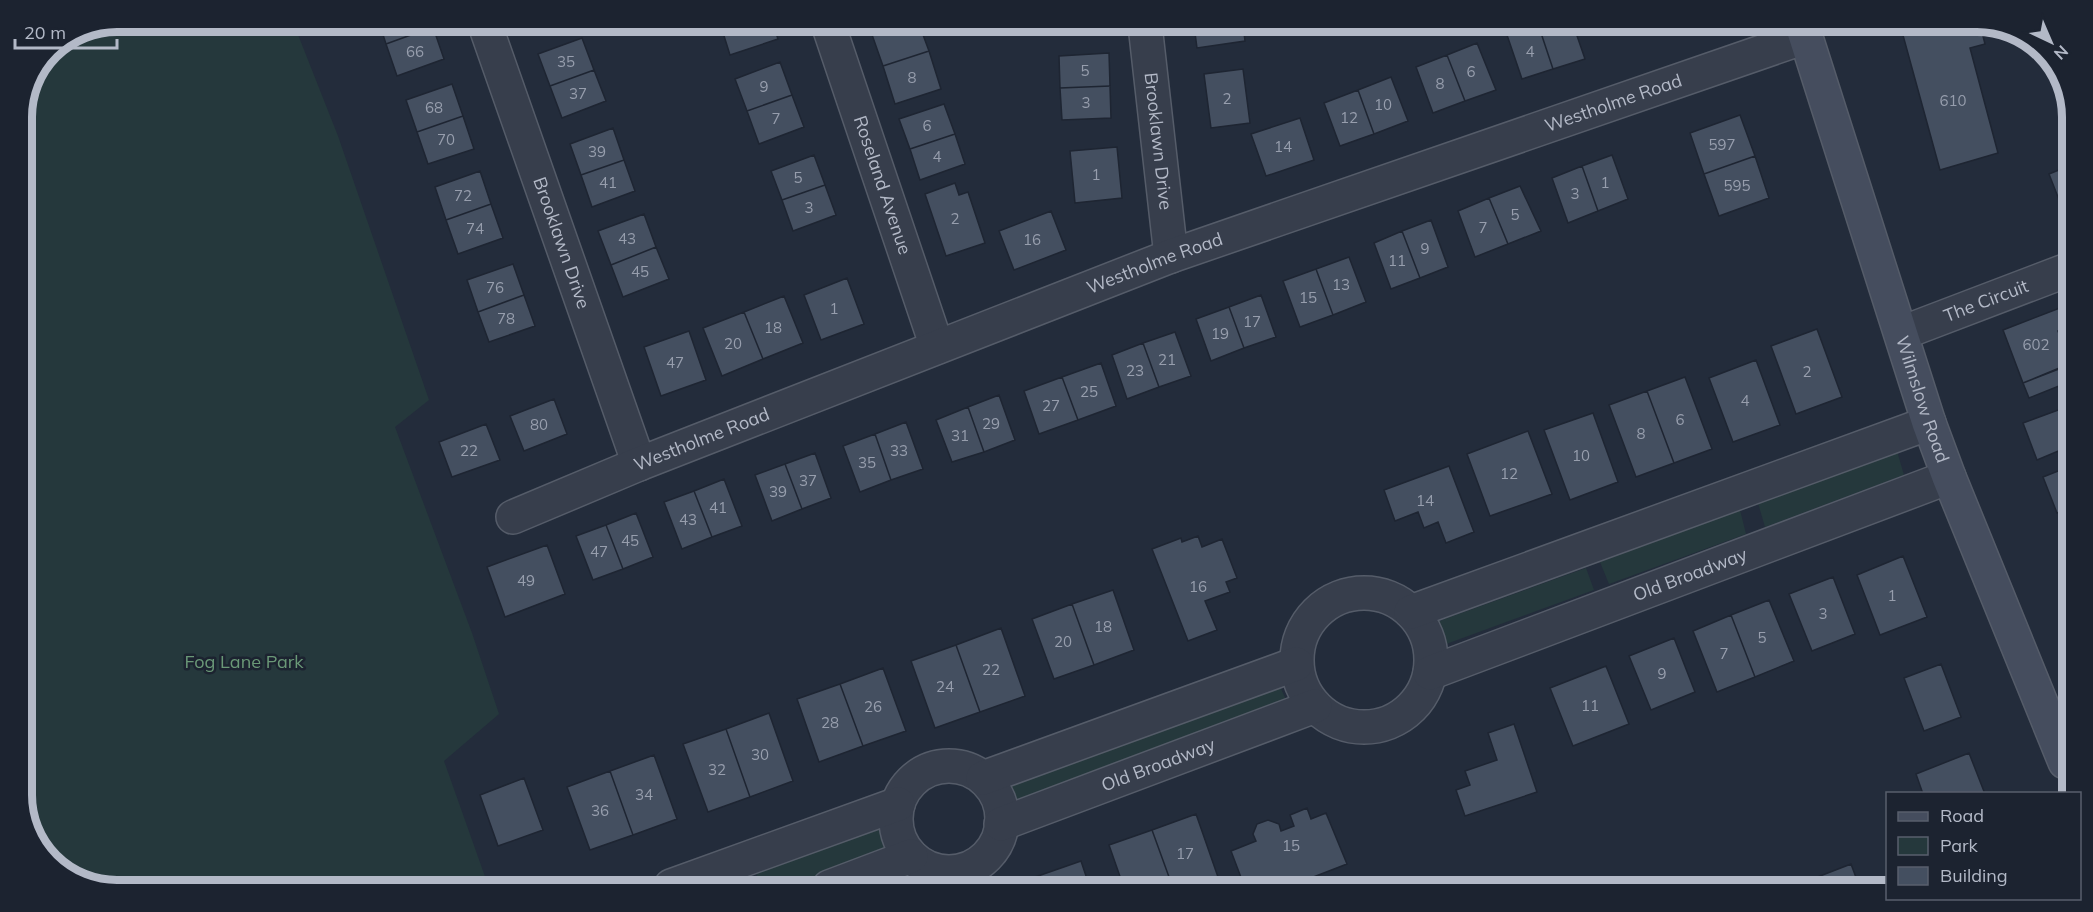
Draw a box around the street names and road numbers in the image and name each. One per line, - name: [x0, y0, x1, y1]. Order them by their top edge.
- street label: Westholme Road: [1542, 68, 1685, 137]
- street label: Brooklawn Drive: [1139, 71, 1178, 211]
- street label: Roseland Avenue: [849, 112, 917, 257]
- street label: Brooklawn Drive: [528, 174, 596, 312]
- street label: Westholme Road: [1083, 227, 1226, 299]
- street label: The Circuit: [1940, 274, 2032, 327]
- street label: Wilmslow Road: [1891, 333, 1955, 466]
- street label: Westholme Road: [630, 402, 773, 476]
- street label: Old Broadway: [1630, 542, 1751, 606]
- street label: Old Broadway: [1098, 732, 1219, 796]

